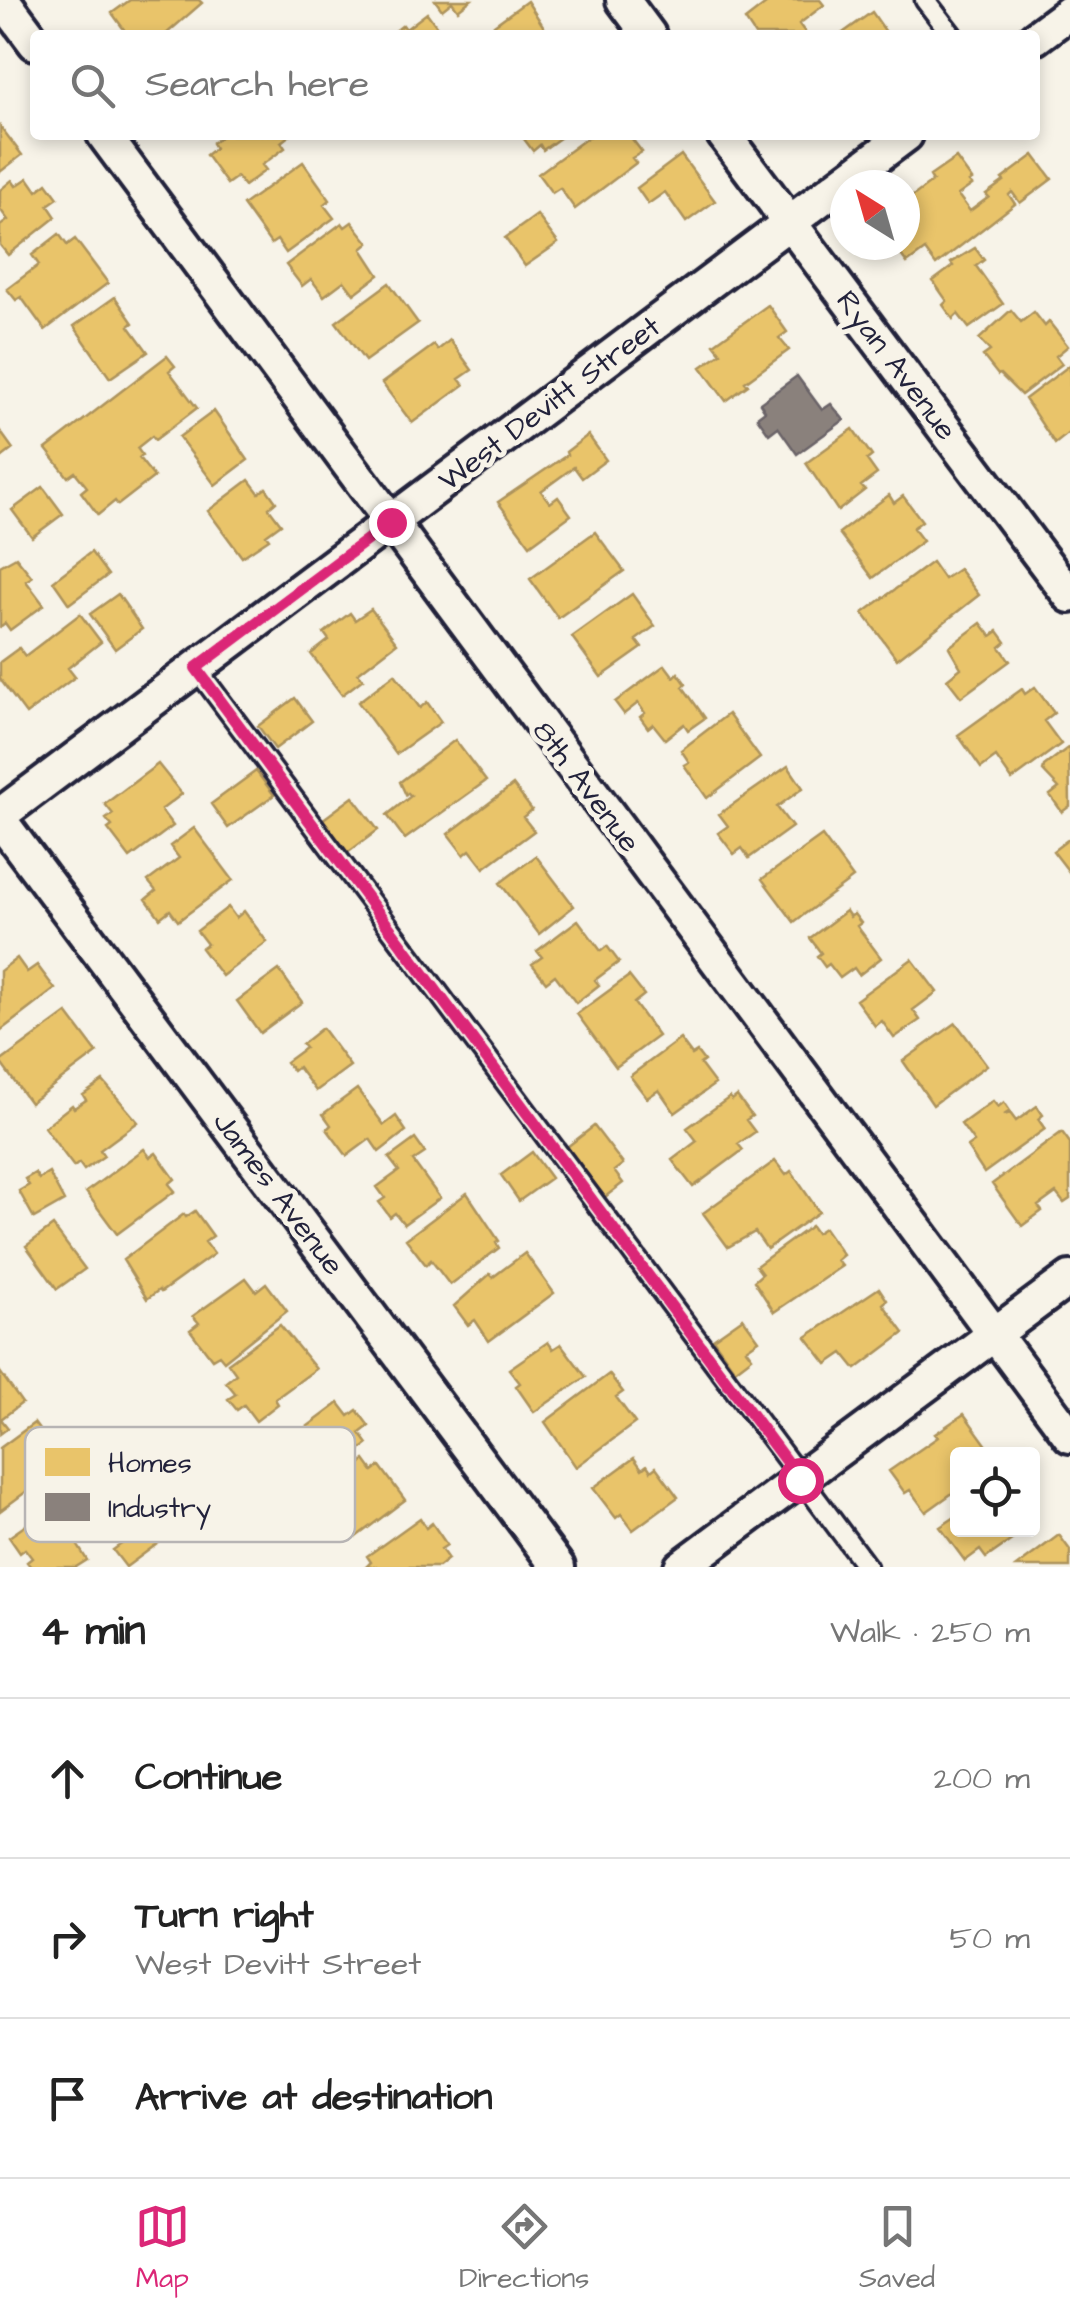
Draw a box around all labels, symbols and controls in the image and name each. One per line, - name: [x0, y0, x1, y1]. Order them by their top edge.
- search box: [30, 30, 1040, 140]
- icon: search: [65, 58, 120, 113]
- text: Search here: [145, 59, 369, 111]
- north arrow: [830, 170, 920, 260]
- street label: Ryan Avenue: [825, 282, 966, 450]
- street label: West Devitt Street: [430, 306, 669, 501]
- route end: [369, 500, 415, 546]
- street label: 8th Avenue: [523, 712, 650, 862]
- street label: James Avenue: [203, 1103, 354, 1284]
- legend: [25, 1427, 355, 1542]
- text: Homes: [108, 1444, 192, 1483]
- map controls: [950, 1447, 1040, 1537]
- button: locate: [950, 1447, 1040, 1537]
- route start: [778, 1458, 824, 1504]
- text: Industry: [108, 1489, 211, 1530]
- text: 4 min: [40, 1603, 145, 1661]
- text: Walk · 250 m: [830, 1610, 1030, 1655]
- icon: ahead: [40, 1751, 95, 1806]
- text: Continue: [135, 1752, 282, 1804]
- text: 200 m: [934, 1756, 1030, 1801]
- text: Turn right: [135, 1890, 314, 1942]
- icon: right: [40, 1911, 95, 1966]
- text: 50 m: [949, 1916, 1030, 1961]
- text: West Devitt Street: [135, 1942, 421, 1987]
- icon: arrive: [40, 2071, 95, 2126]
- text: Arrive at destination: [135, 2072, 492, 2124]
- tab: Map: [135, 2199, 190, 2298]
- tab: Directions: [459, 2199, 589, 2298]
- tab: Saved: [859, 2199, 935, 2298]

